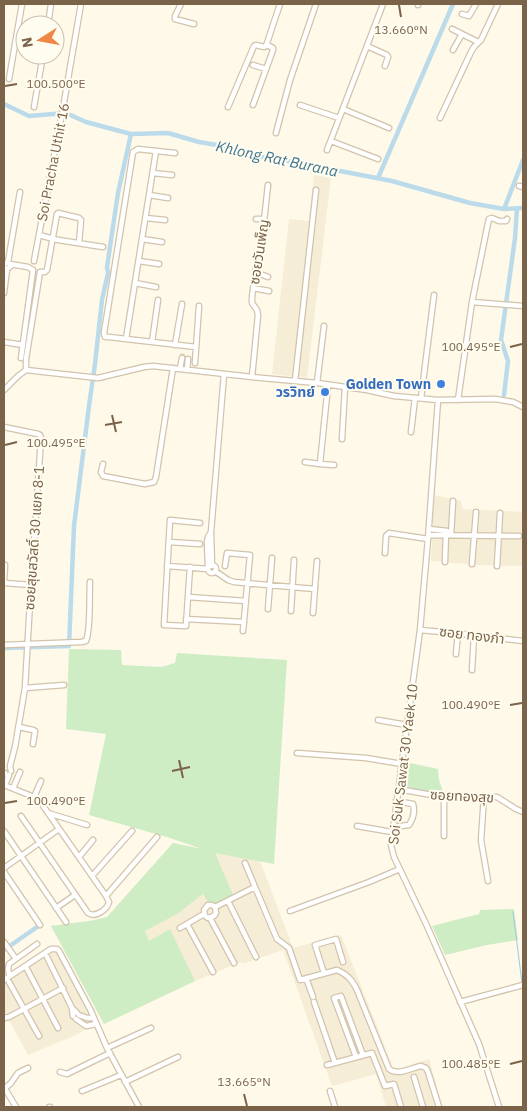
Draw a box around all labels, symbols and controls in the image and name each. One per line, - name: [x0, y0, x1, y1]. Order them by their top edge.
- north arrow: [15, 15, 65, 65]
- text: 13.660°N: [374, 22, 428, 37]
- text: N: [17, 36, 37, 49]
- text: 100.500°E: [26, 76, 86, 91]
- street label: Soi Pracha Uthit 16: [33, 101, 73, 223]
- water label: Khlong Rat Burana: [214, 136, 340, 181]
- street label: ซอยวันเพ็ญ: [245, 218, 273, 286]
- text: 100.495°E: [441, 339, 501, 354]
- place label: Golden Town: [346, 375, 431, 393]
- marker: Golden Town: [435, 378, 447, 390]
- place label: วรวิทย์: [276, 383, 315, 401]
- marker: วรวิทย์: [319, 386, 331, 398]
- text: 100.495°E: [26, 435, 86, 450]
- street label: ซอยสุขสวัสดิ์ 30 แยก 8-1: [20, 465, 48, 611]
- street label: ซอย ทองภํา: [438, 622, 506, 648]
- street label: Soi Suk Sawat 30 Yaek 10: [384, 683, 422, 845]
- text: 100.490°E: [441, 697, 501, 712]
- street label: ซอยทองสุข: [430, 785, 494, 807]
- text: 100.490°E: [26, 793, 86, 808]
- text: 100.485°E: [441, 1056, 501, 1071]
- text: 13.665°N: [217, 1074, 271, 1089]

